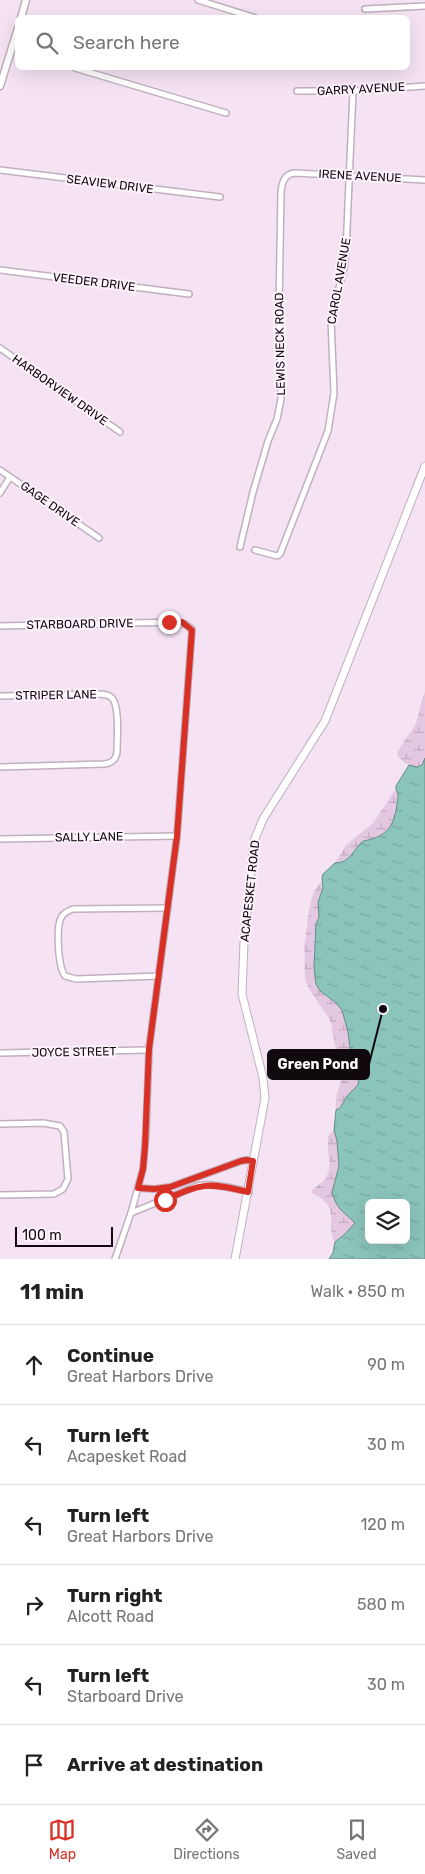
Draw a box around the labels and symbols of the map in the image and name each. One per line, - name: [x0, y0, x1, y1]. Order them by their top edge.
- street label: GARRY AVENUE: [317, 80, 405, 98]
- street label: IRENE AVENUE: [318, 167, 402, 185]
- street label: SEAVIEW DRIVE: [66, 172, 154, 196]
- street label: CAROL AVENUE: [324, 237, 354, 325]
- street label: VEEDER DRIVE: [52, 270, 136, 294]
- street label: LEWIS NECK ROAD: [272, 292, 288, 396]
- street label: HARBORVIEW DRIVE: [9, 352, 111, 428]
- street label: GAGE DRIVE: [18, 479, 82, 529]
- route end: [158, 611, 181, 634]
- street label: STARBOARD DRIVE: [26, 616, 134, 632]
- street label: STRIPER LANE: [15, 687, 97, 703]
- street label: SALLY LANE: [55, 829, 123, 845]
- street label: ACAPESKET ROAD: [238, 839, 262, 943]
- street label: JOYCE STREET: [32, 1044, 116, 1060]
- callout: Green Pond: [268, 1050, 369, 1079]
- text: Green Pond: [278, 1056, 359, 1073]
- route start: [154, 1189, 177, 1212]
- scale bar: [15, 1224, 112, 1247]

